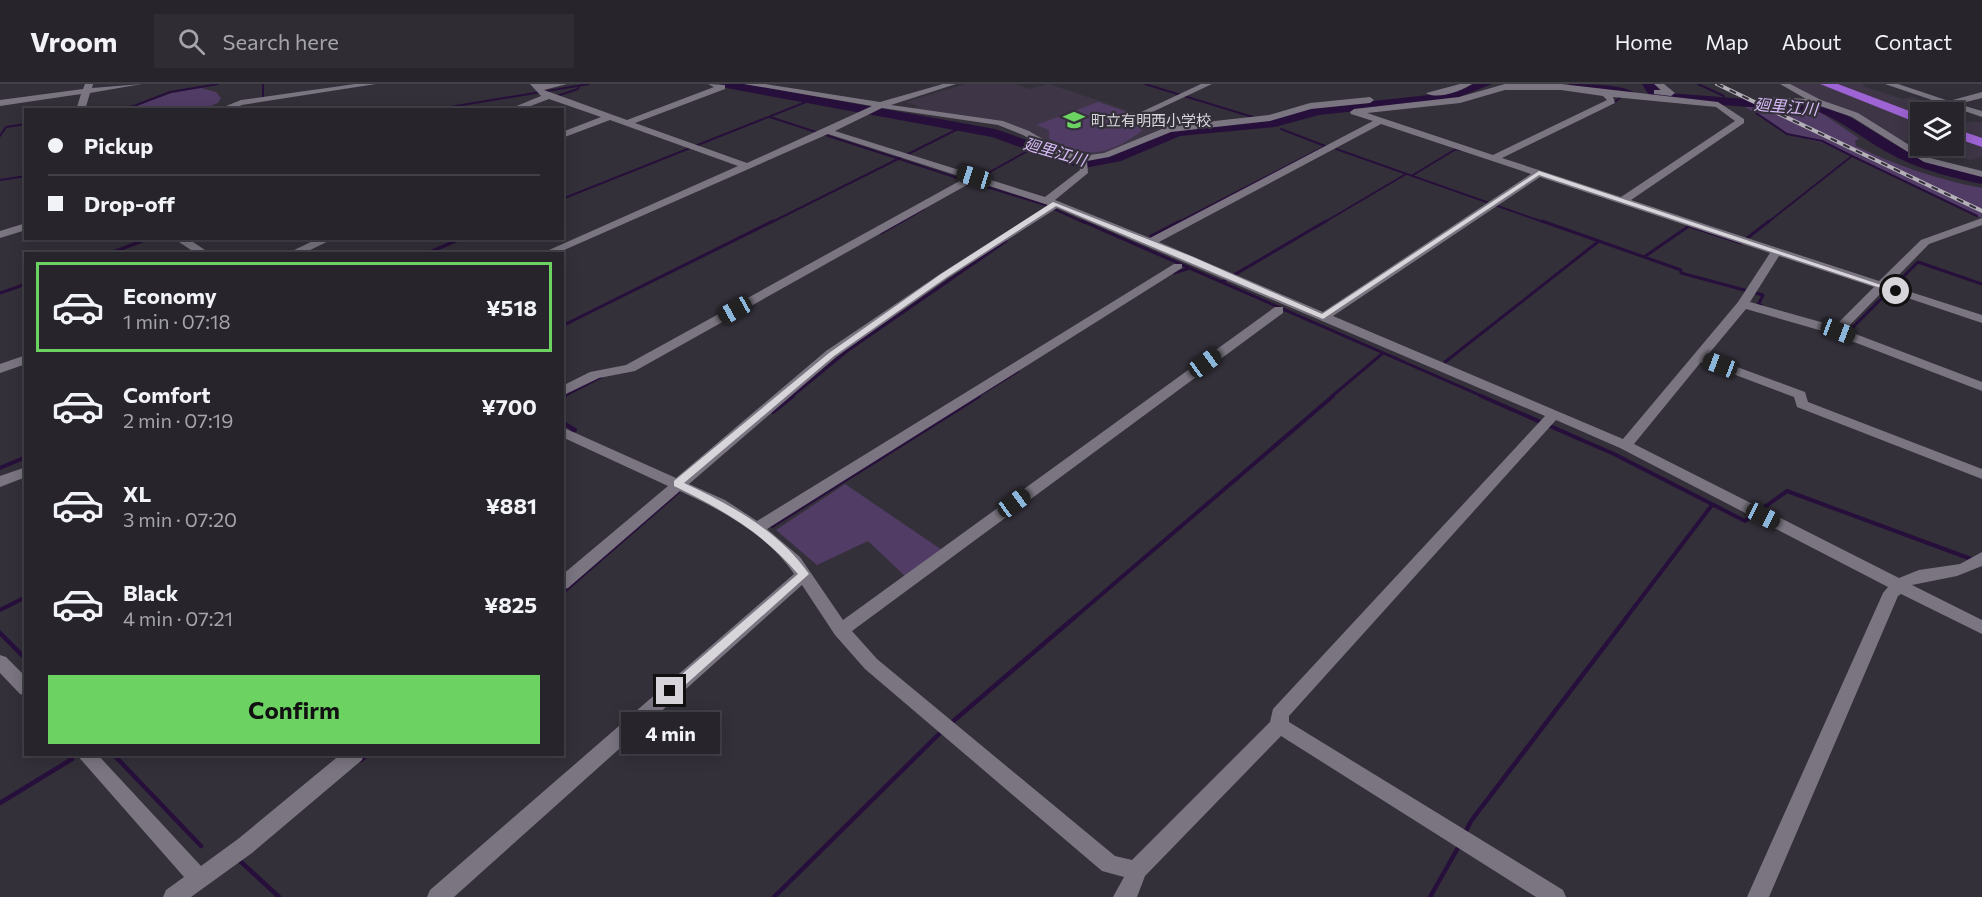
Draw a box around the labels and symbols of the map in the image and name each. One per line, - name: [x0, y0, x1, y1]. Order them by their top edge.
- water label: 廻里江川: [1753, 94, 1821, 118]
- school or university icon: 町立有明西小学校: [1062, 108, 1086, 132]
- place label: 町立有明西小学校: [1091, 111, 1211, 129]
- water label: 廻里江川: [1022, 133, 1090, 170]
- car: [954, 163, 994, 191]
- route start: [1882, 277, 1909, 304]
- car: [715, 293, 755, 327]
- car: [1818, 316, 1858, 346]
- car: [1185, 345, 1225, 381]
- car: [1700, 350, 1740, 380]
- car: [994, 485, 1034, 521]
- car: [1743, 500, 1783, 532]
- route end: [656, 677, 683, 704]
- callout: 4 min: [620, 712, 720, 754]

